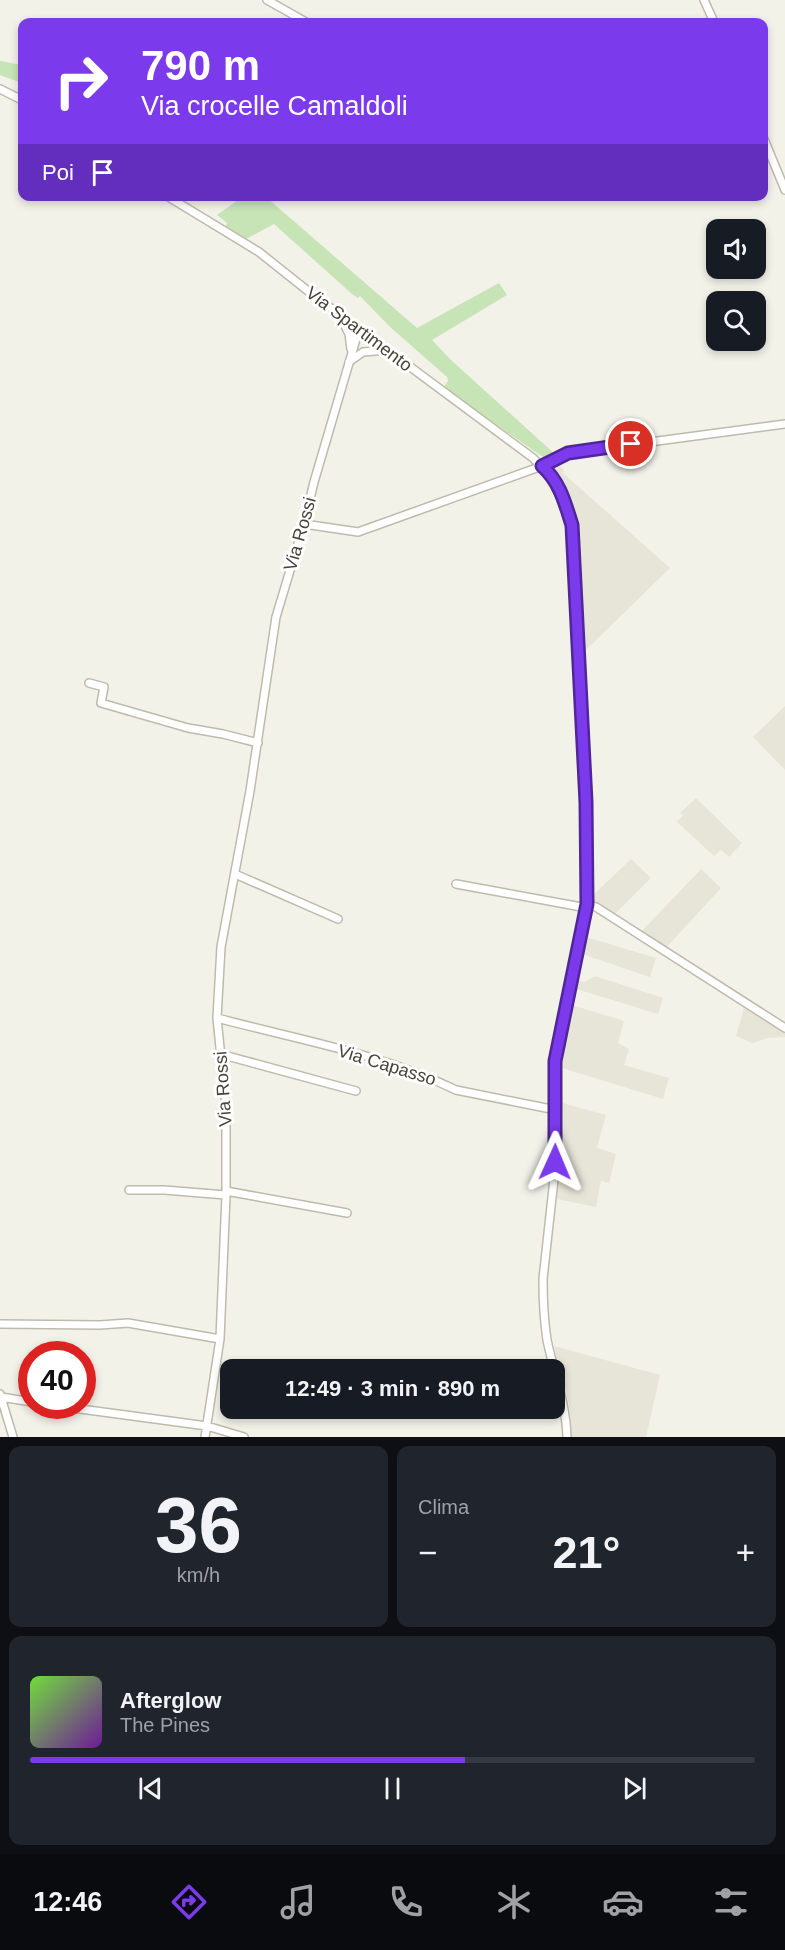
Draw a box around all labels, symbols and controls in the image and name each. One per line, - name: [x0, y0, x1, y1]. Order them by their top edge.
- icon: right: [42, 42, 120, 120]
- text: 790 m: [141, 42, 260, 89]
- text: Via crocelle Camaldoli: [141, 91, 408, 121]
- icon: arrive: [86, 156, 119, 189]
- text: Poi: [42, 160, 74, 185]
- map controls: [706, 219, 766, 351]
- button: sound: [706, 219, 766, 279]
- street label: Via Spartimento: [302, 283, 416, 375]
- button: search: [706, 291, 766, 351]
- pin: [605, 418, 656, 469]
- icon: arrive: [614, 427, 647, 460]
- street label: Via Rossi: [280, 495, 320, 573]
- street label: Via Capasso: [335, 1041, 439, 1089]
- street label: Via Rossi: [210, 1051, 236, 1127]
- position arrow: [523, 1130, 587, 1194]
- speed limit sign: 40: [18, 1341, 96, 1419]
- text: 12:49 · 3 min · 890 m: [285, 1376, 500, 1401]
- text: 36: [155, 1481, 242, 1569]
- text: Clima: [418, 1496, 469, 1518]
- text: 21°: [552, 1527, 621, 1578]
- text: −: [418, 1534, 437, 1571]
- text: +: [736, 1534, 755, 1571]
- text: km/h: [177, 1564, 220, 1586]
- text: Afterglow: [120, 1688, 221, 1713]
- text: The Pines: [120, 1714, 210, 1736]
- icon: previous: [134, 1772, 167, 1805]
- icon: pause: [376, 1772, 409, 1805]
- icon: next: [618, 1772, 651, 1805]
- icon: directions: [168, 1881, 210, 1923]
- icon: music: [277, 1881, 319, 1923]
- icon: phone: [385, 1881, 427, 1923]
- icon: climate: [493, 1881, 535, 1923]
- icon: car: [602, 1881, 644, 1923]
- icon: filters: [710, 1881, 752, 1923]
- text: 12:46: [33, 1887, 102, 1917]

